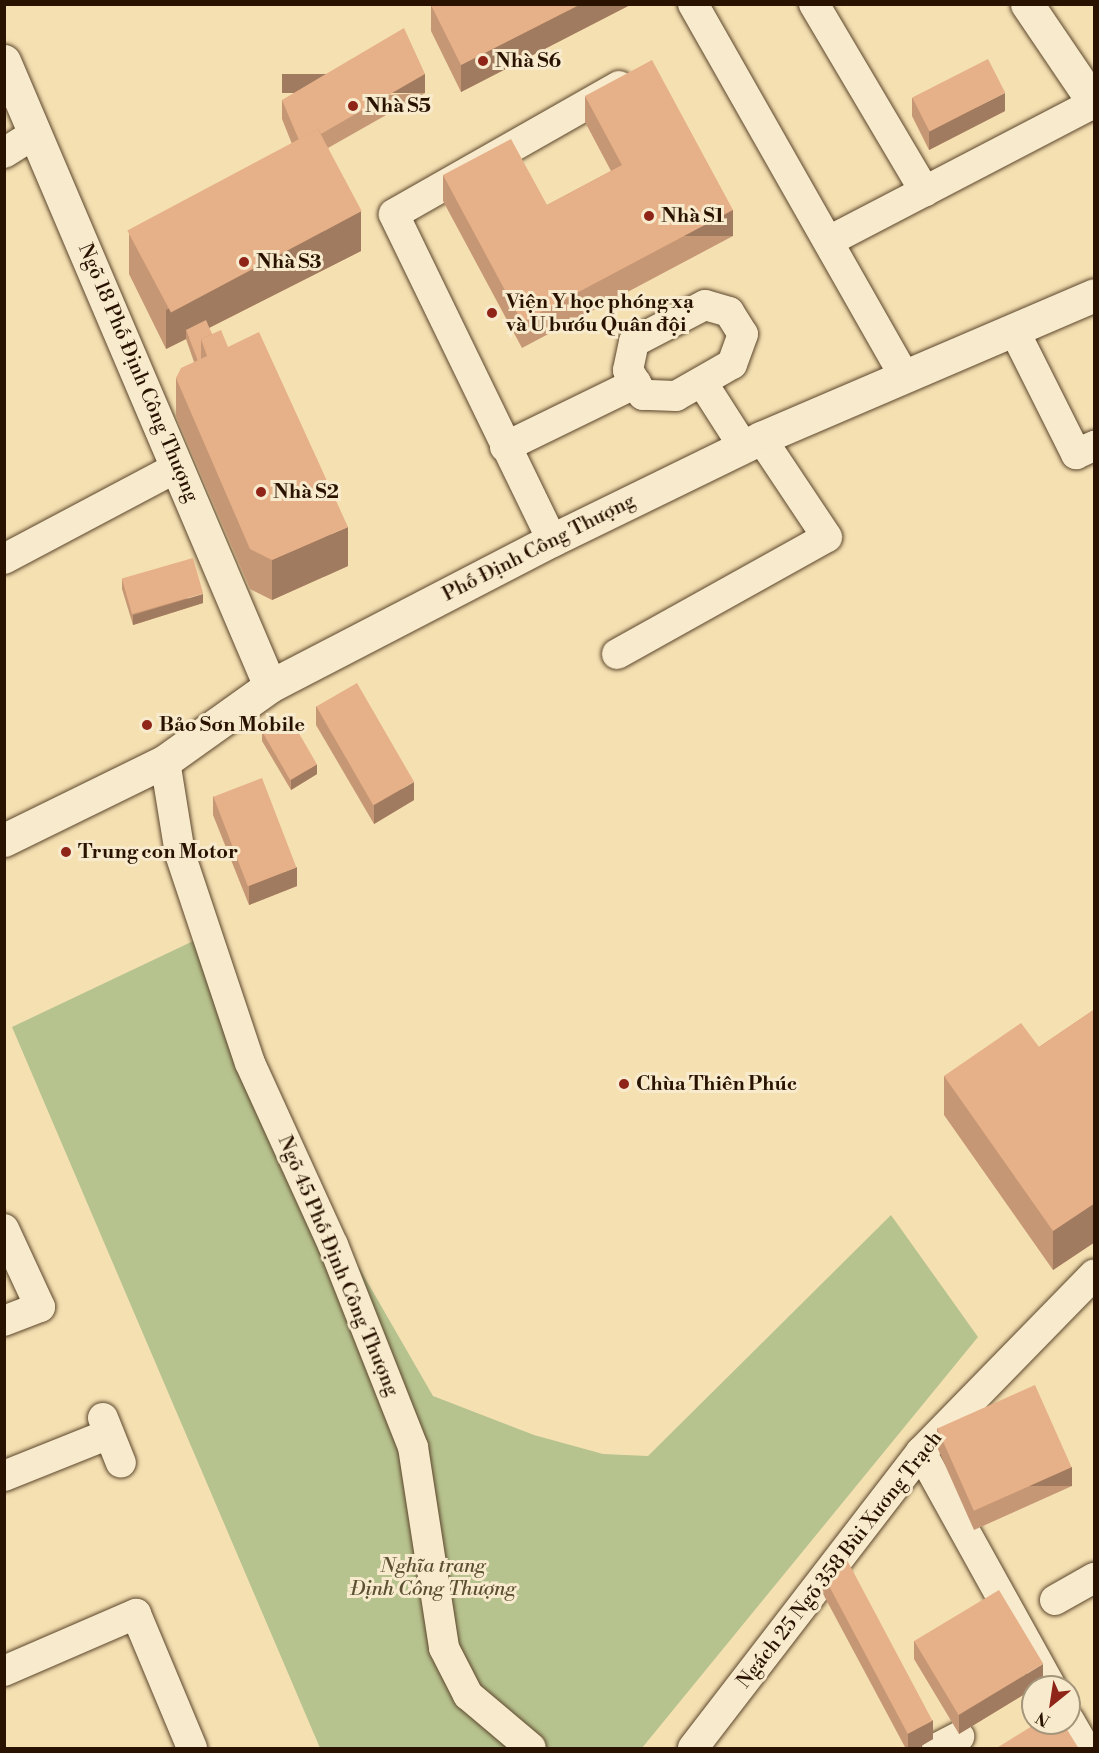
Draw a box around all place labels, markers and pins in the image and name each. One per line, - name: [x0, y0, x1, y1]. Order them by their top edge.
- place label: Nhà S6: [495, 49, 561, 73]
- marker: Nhà S6: [476, 54, 490, 68]
- place label: Nhà S5: [365, 94, 431, 118]
- marker: Nhà S5: [346, 99, 360, 113]
- place label: Nhà S1: [661, 204, 724, 228]
- marker: Nhà S1: [642, 209, 656, 223]
- place label: Nhà S3: [256, 250, 322, 274]
- marker: Nhà S3: [237, 255, 251, 269]
- place label: Viện Y học phóng xạ và U bướu Quân đội: [506, 290, 694, 337]
- marker: Viện Y học phóng xạ và U bướu Quân đội: [483, 304, 501, 322]
- place label: Nhà S2: [273, 480, 339, 504]
- marker: Nhà S2: [254, 485, 268, 499]
- place label: Bảo Sơn Mobile: [159, 713, 305, 737]
- marker: Bảo Sơn Mobile: [140, 718, 154, 732]
- place label: Trung con Motor: [78, 840, 238, 864]
- marker: Trung con Motor: [59, 845, 73, 859]
- place label: Chùa Thiên Phúc: [636, 1072, 797, 1096]
- marker: Chùa Thiên Phúc: [617, 1077, 631, 1091]

